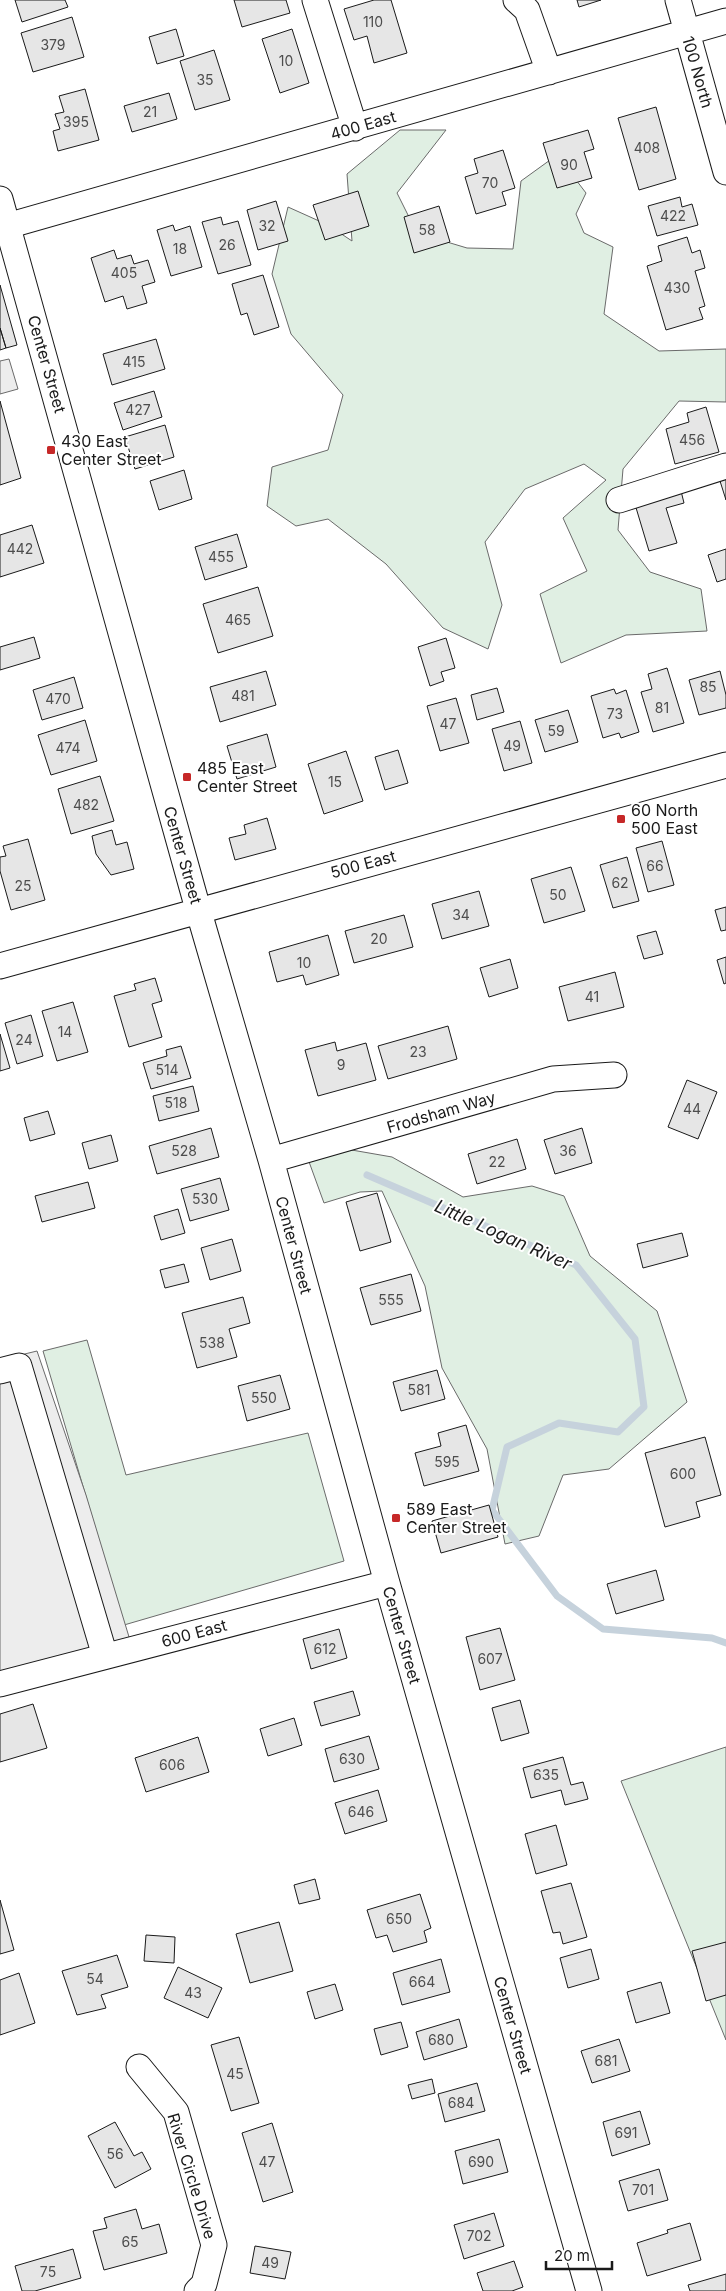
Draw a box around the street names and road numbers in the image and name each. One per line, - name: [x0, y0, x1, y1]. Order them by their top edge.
- street label: 100 North: [678, 34, 718, 110]
- street label: 400 East: [328, 106, 398, 144]
- street label: Center Street: [24, 313, 70, 415]
- street label: Center Street: [160, 804, 206, 906]
- street label: 500 East: [328, 846, 398, 882]
- street label: Frodsham Way: [384, 1087, 498, 1137]
- street label: Center Street: [271, 1194, 317, 1296]
- street label: Center Street: [379, 1584, 425, 1686]
- street label: 600 East: [159, 1615, 229, 1651]
- street label: Center Street: [490, 1974, 536, 2076]
- street label: River Circle Drive: [163, 2111, 221, 2241]

